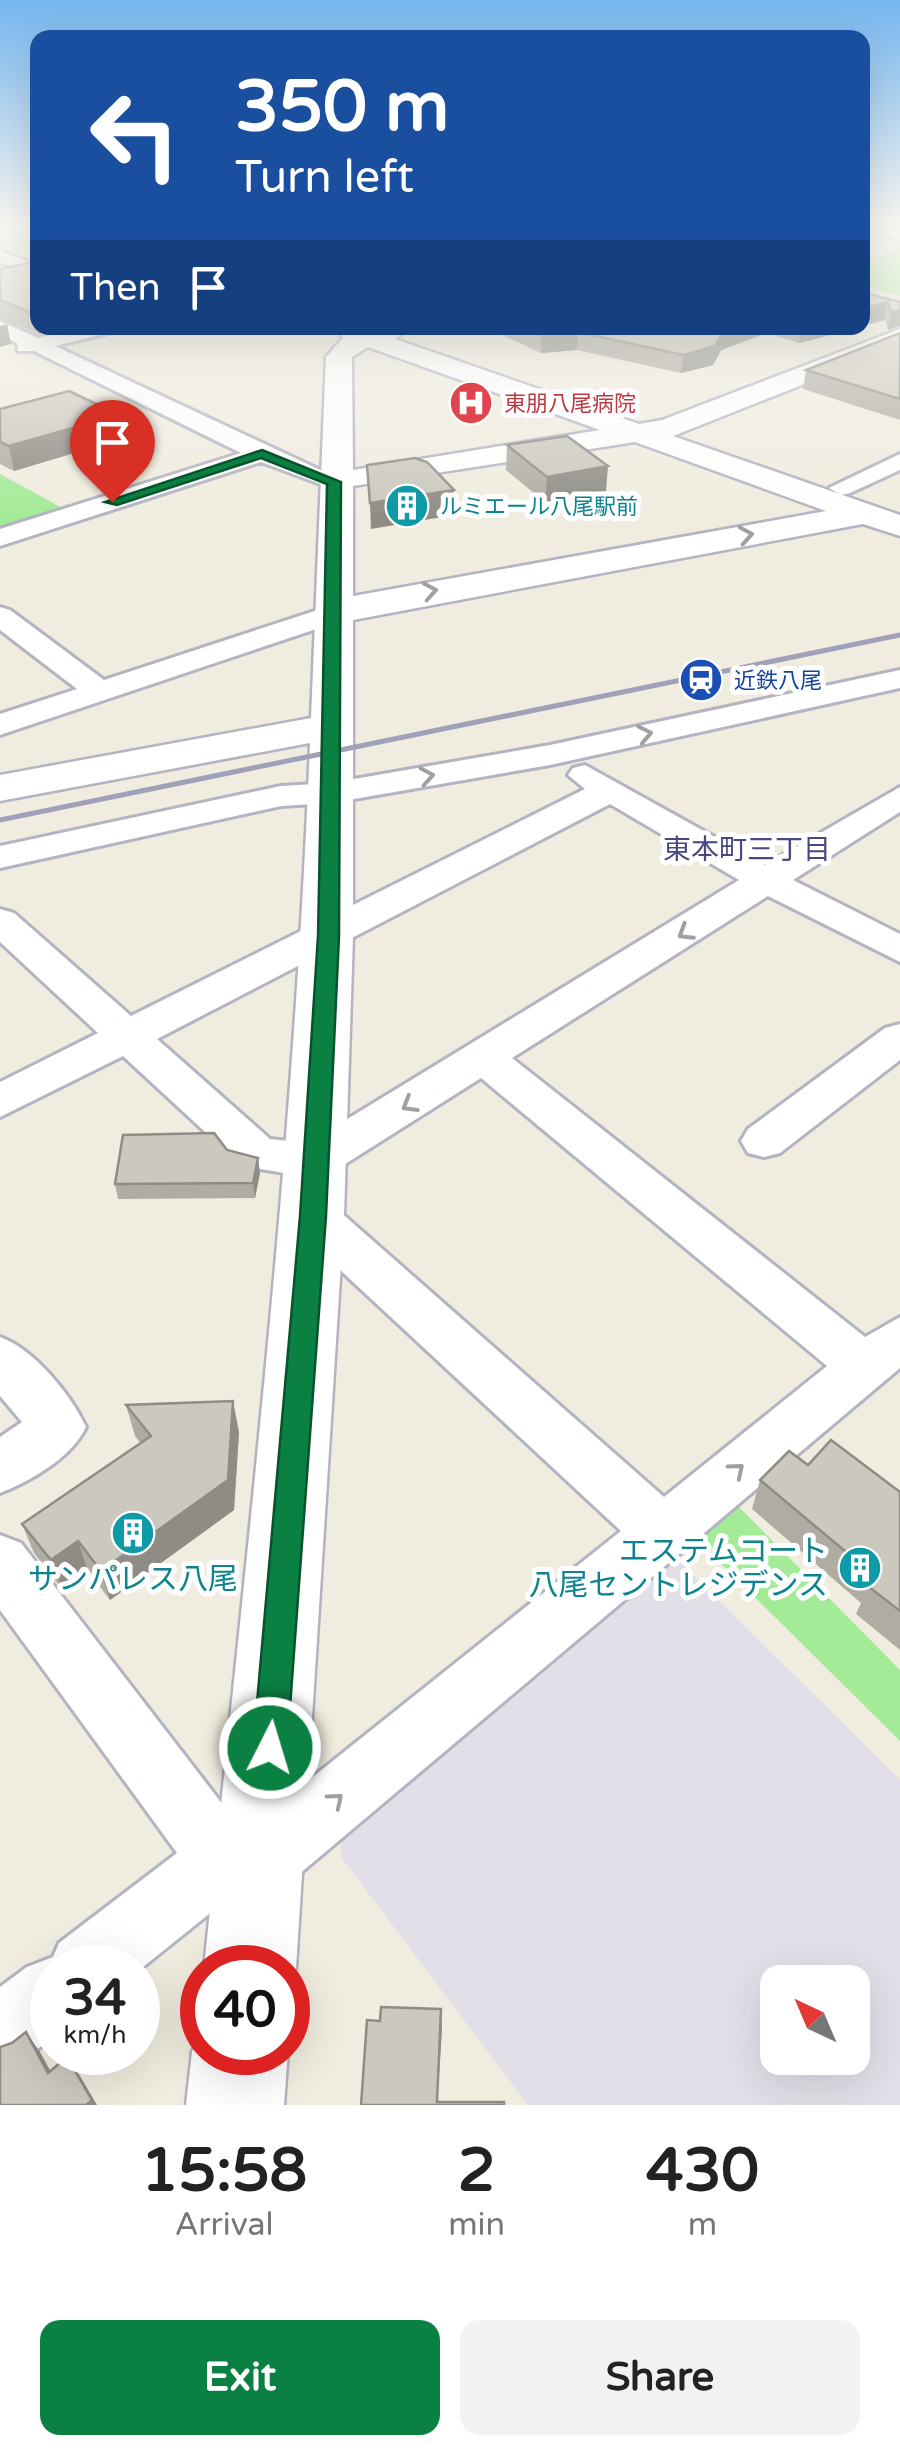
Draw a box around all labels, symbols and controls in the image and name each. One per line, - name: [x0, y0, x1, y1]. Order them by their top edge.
- text: 350 m: [235, 66, 449, 150]
- icon: left: [70, 70, 200, 200]
- text: Turn left: [235, 151, 414, 205]
- icon: arrive: [181, 260, 236, 315]
- text: Then: [70, 265, 161, 311]
- hospital icon: 東朋八尾病院: [448, 380, 494, 426]
- place label: 東朋八尾病院: [504, 391, 636, 417]
- pin: [70, 400, 155, 503]
- icon: arrive: [85, 415, 140, 470]
- building icon: ルミエール八尾駅前: [384, 483, 430, 529]
- place label: ルミエール八尾駅前: [440, 494, 638, 520]
- one-way arrow: [738, 525, 755, 546]
- one-way arrow: [422, 581, 439, 602]
- station icon: 近鉄八尾: [678, 657, 724, 703]
- place label: 近鉄八尾: [734, 668, 822, 694]
- one-way arrow: [636, 725, 653, 746]
- one-way arrow: [419, 766, 435, 787]
- district label: 東本町三丁目: [663, 833, 831, 867]
- one-way arrow: [677, 920, 695, 939]
- one-way arrow: [402, 1093, 420, 1112]
- one-way arrow: [726, 1463, 744, 1481]
- building icon: サンパレス八尾: [110, 1510, 156, 1556]
- place label: エステムコート 八尾セントレジデンス: [529, 1533, 828, 1604]
- building icon: エステムコート 八尾セントレジデンス: [837, 1545, 883, 1591]
- place label: サンパレス八尾: [28, 1561, 238, 1598]
- position arrow: [218, 1696, 322, 1800]
- one-way arrow: [324, 1793, 343, 1811]
- speed limit sign: 40: [180, 1945, 310, 2075]
- north arrow: [760, 1965, 870, 2075]
- map controls: [760, 1965, 870, 2075]
- text: 34: [64, 1968, 126, 2028]
- text: km/h: [64, 2020, 126, 2050]
- text: 15:58: [141, 2135, 307, 2207]
- text: 2: [458, 2135, 495, 2207]
- text: 430: [646, 2135, 759, 2207]
- text: Arrival: [175, 2206, 274, 2244]
- text: min: [448, 2206, 505, 2244]
- text: m: [688, 2206, 717, 2244]
- button: Exit: [40, 2320, 440, 2435]
- button: Share: [460, 2320, 860, 2435]

